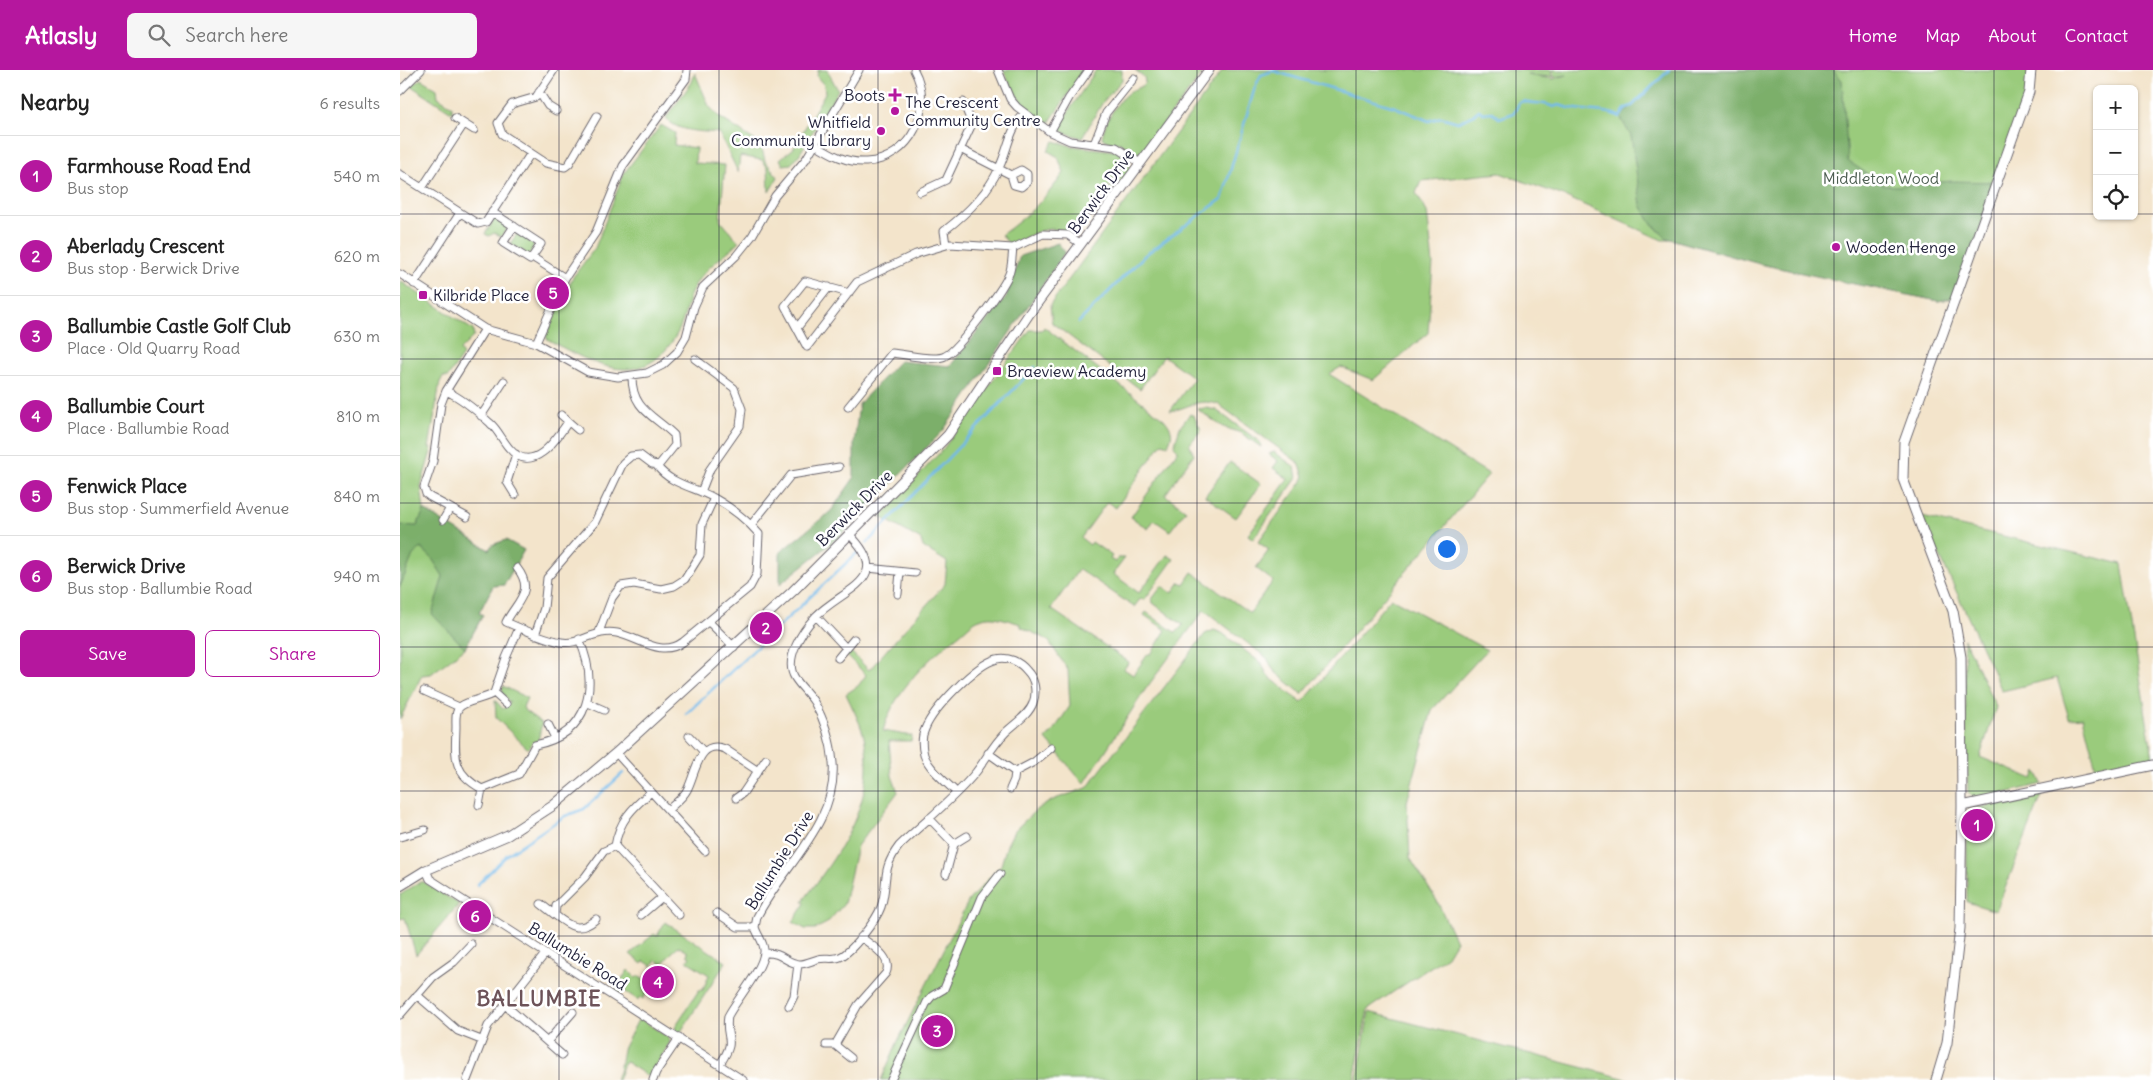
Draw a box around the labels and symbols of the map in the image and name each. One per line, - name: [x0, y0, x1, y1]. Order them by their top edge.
- place label: Boots: [844, 85, 885, 105]
- marker: Boots: [889, 89, 901, 101]
- place label: The Crescent Community Centre: [905, 92, 1041, 130]
- marker: The Crescent Community Centre: [889, 105, 901, 117]
- place label: Whitfield Community Library: [731, 112, 871, 150]
- marker: Whitfield Community Library: [875, 125, 887, 137]
- street label: Berwick Drive: [1064, 145, 1138, 237]
- park label: Middleton Wood: [1823, 168, 1939, 188]
- place label: Wooden Henge: [1846, 237, 1956, 257]
- marker: Wooden Henge: [1830, 241, 1842, 253]
- pin: 5: [537, 274, 569, 312]
- place label: Kilbride Place: [433, 285, 530, 305]
- marker: Kilbride Place: [417, 289, 429, 301]
- place label: Braeview Academy: [1007, 361, 1146, 381]
- marker: Braeview Academy: [991, 365, 1003, 377]
- street label: Berwick Drive: [812, 466, 896, 550]
- your location: [1434, 536, 1460, 562]
- pin: 2: [750, 609, 782, 647]
- pin: 1: [1961, 806, 1993, 844]
- street label: Ballumbie Drive: [741, 807, 817, 913]
- pin: 6: [459, 897, 491, 935]
- street label: Ballumbie Road: [525, 918, 631, 994]
- pin: 4: [642, 963, 674, 1001]
- district label: BALLUMBIE: [477, 985, 601, 1012]
- pin: 3: [921, 1012, 953, 1050]

